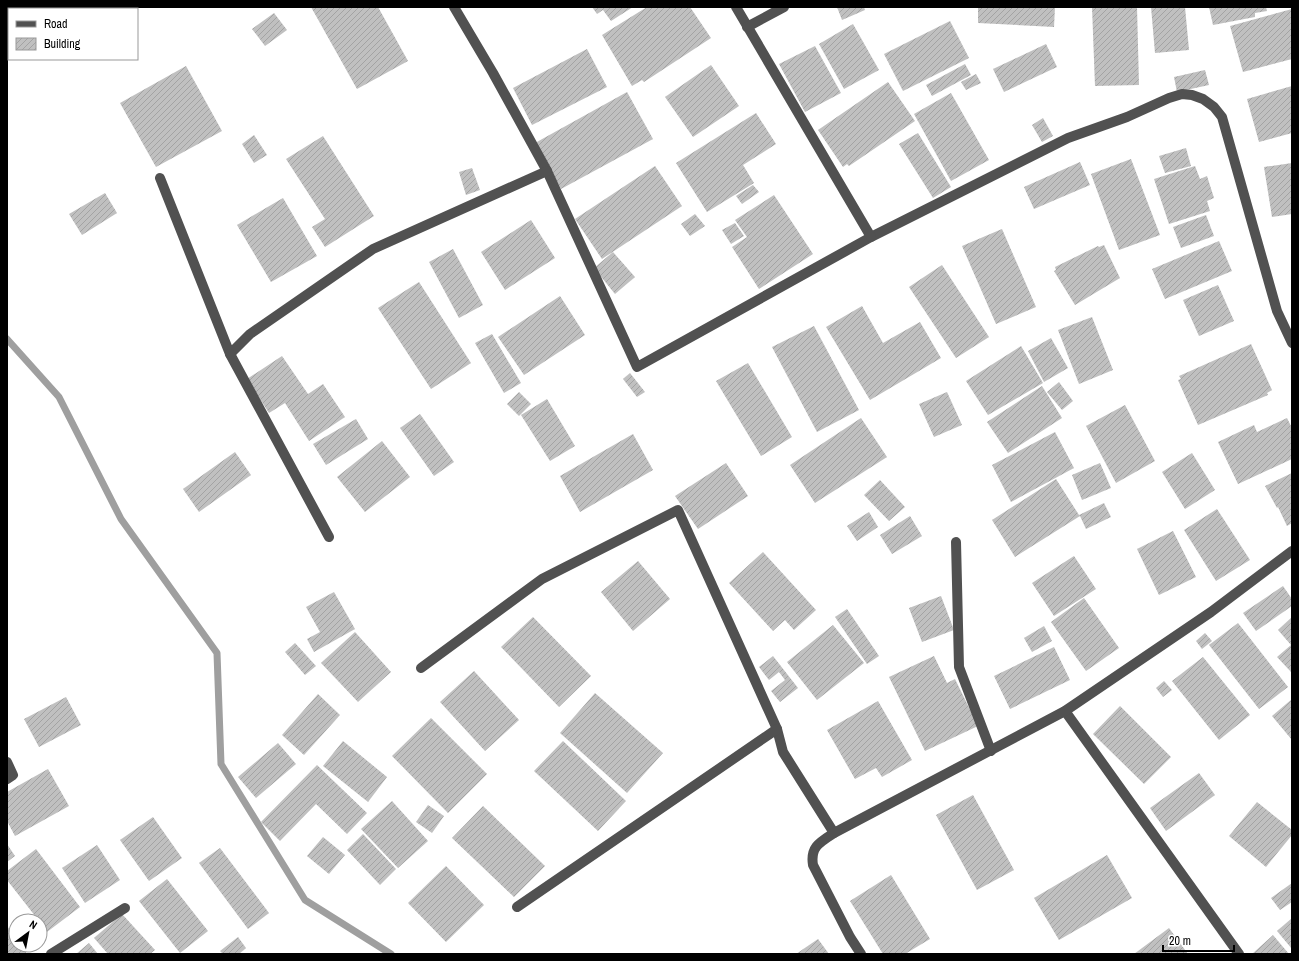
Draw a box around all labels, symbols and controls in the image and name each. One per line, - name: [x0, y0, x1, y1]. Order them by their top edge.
- legend: [8, 8, 138, 60]
- text: Road: [44, 16, 68, 32]
- text: Building: [44, 36, 81, 52]
- north arrow: [8, 913, 48, 953]
- text: N: [27, 917, 40, 932]
- scale bar: [1163, 927, 1234, 953]
- text: 20 m: [1169, 933, 1191, 949]

